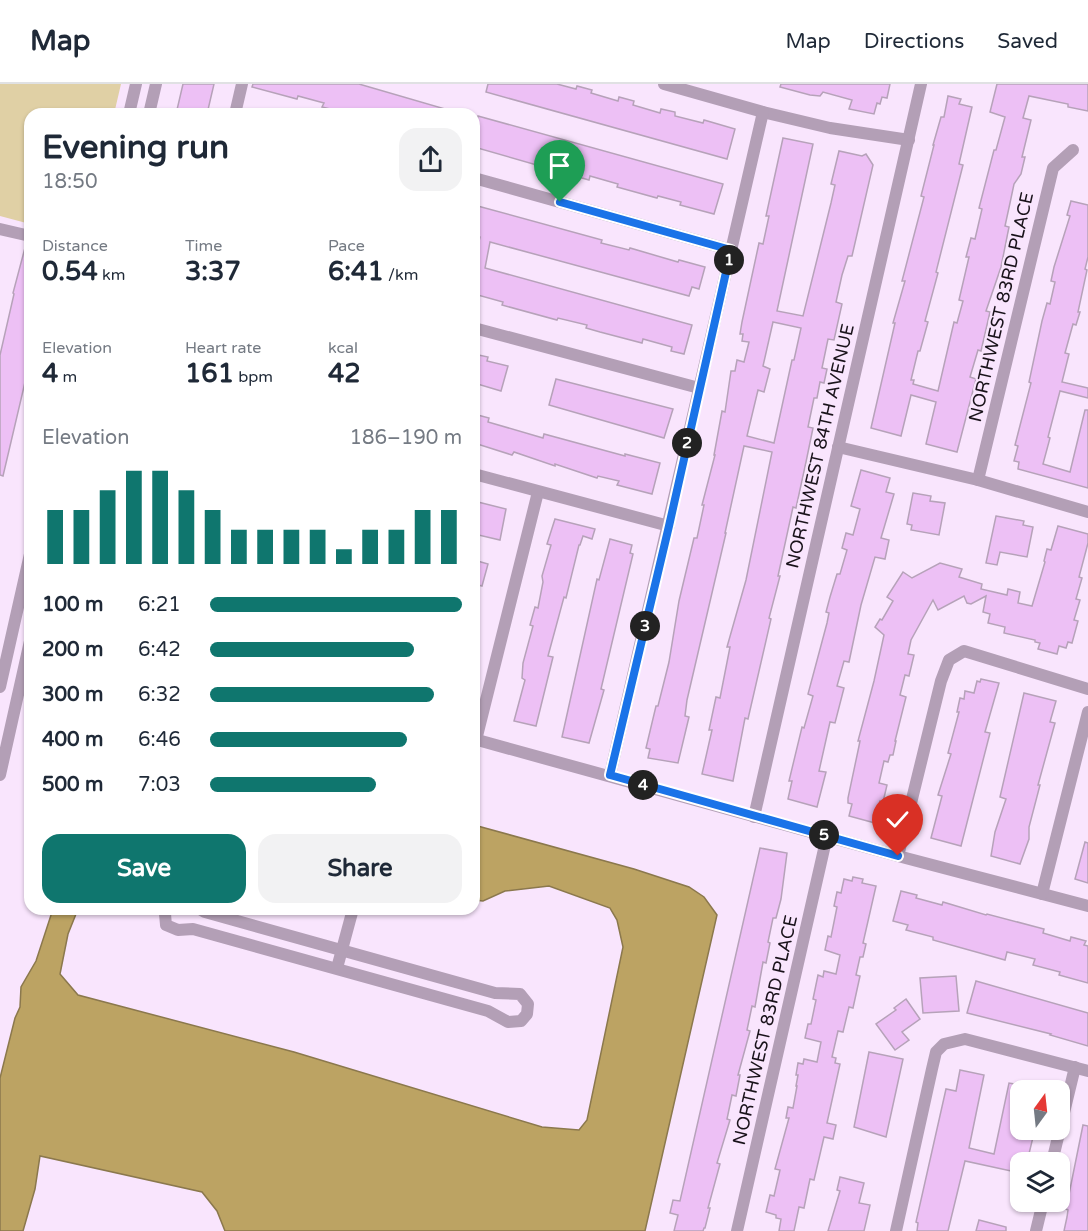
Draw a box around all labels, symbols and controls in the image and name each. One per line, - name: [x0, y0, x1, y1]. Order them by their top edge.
- text: Map: [30, 24, 90, 58]
- text: Map: [785, 29, 831, 54]
- text: Directions: [864, 29, 964, 54]
- text: Saved: [997, 29, 1058, 54]
- text: Evening run: [42, 128, 229, 167]
- button: share: [399, 128, 462, 191]
- pin: [534, 140, 585, 202]
- icon: arrive: [543, 149, 576, 182]
- text: 18:50: [42, 170, 97, 194]
- street label: NORTHWEST 83RD PLACE: [964, 190, 1038, 424]
- text: Distance: [42, 236, 108, 256]
- text: Time: [185, 236, 222, 256]
- text: Pace: [328, 236, 365, 256]
- pin: 1: [714, 245, 744, 275]
- text: 1: [724, 250, 734, 270]
- text: 0.54: [42, 256, 98, 287]
- text: 3:37: [185, 256, 241, 287]
- text: 6:41: [328, 256, 384, 287]
- text: km: [98, 265, 125, 285]
- text: /km: [384, 265, 418, 285]
- street label: NORTHWEST 84TH AVENUE: [781, 322, 859, 570]
- text: Elevation: [42, 338, 112, 358]
- text: Heart rate: [185, 338, 261, 358]
- text: kcal: [328, 338, 358, 358]
- text: 4: [42, 358, 58, 389]
- text: 161: [185, 358, 234, 389]
- text: 42: [328, 358, 361, 389]
- text: m: [58, 367, 77, 387]
- text: bpm: [234, 367, 273, 387]
- text: Elevation: [42, 426, 129, 450]
- text: 186–190 m: [349, 426, 462, 450]
- pin: 2: [672, 428, 702, 458]
- text: 2: [682, 433, 692, 453]
- text: 100 m: [42, 593, 103, 617]
- text: 6:21: [138, 593, 181, 617]
- pin: 3: [630, 611, 660, 641]
- text: 3: [640, 616, 650, 636]
- text: 200 m: [42, 638, 103, 662]
- text: 6:42: [138, 638, 181, 662]
- text: 300 m: [42, 683, 103, 707]
- text: 6:32: [138, 683, 181, 707]
- text: 400 m: [42, 728, 103, 752]
- text: 6:46: [138, 728, 181, 752]
- pin: 4: [628, 770, 658, 800]
- text: 500 m: [42, 773, 103, 797]
- text: 7:03: [138, 773, 181, 797]
- text: 4: [638, 775, 648, 795]
- pin: [872, 794, 923, 856]
- icon: check: [881, 803, 914, 836]
- pin: 5: [809, 820, 839, 850]
- text: 5: [819, 825, 829, 845]
- button: Save: [42, 834, 246, 903]
- button: Share: [258, 834, 462, 903]
- street label: NORTHWEST 83RD PLACE: [728, 913, 802, 1147]
- north arrow: [1010, 1080, 1070, 1140]
- map controls: [1010, 1080, 1070, 1212]
- button: layers: [1010, 1152, 1070, 1212]

